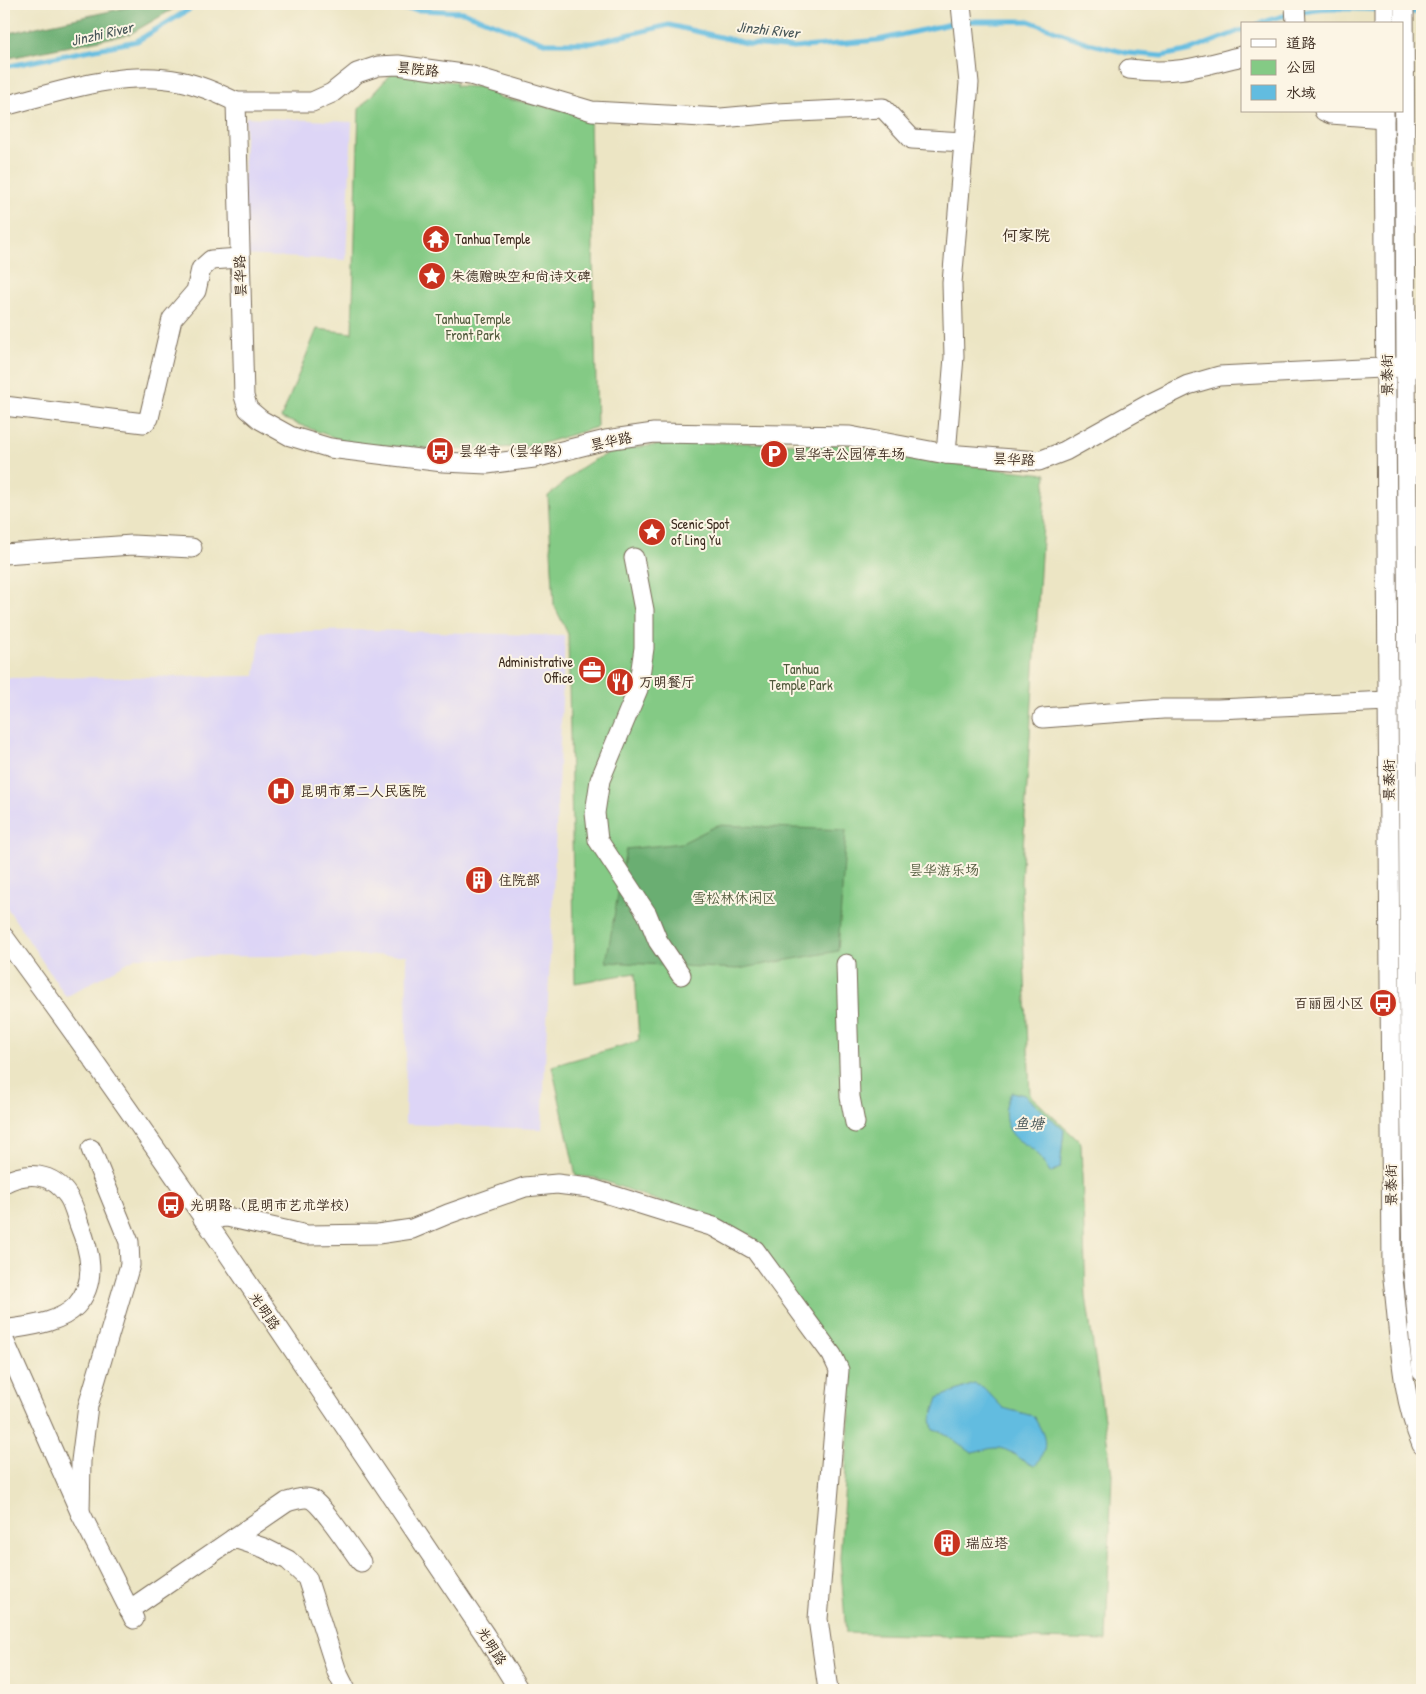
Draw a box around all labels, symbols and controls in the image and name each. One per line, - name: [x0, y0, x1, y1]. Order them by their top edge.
- water label: Jinzhi River: [69, 16, 137, 51]
- water label: Jinzhi River: [736, 16, 803, 43]
- legend: [1241, 22, 1404, 112]
- text: 道路: [1286, 32, 1316, 53]
- text: 公园: [1286, 56, 1316, 77]
- street label: 昙院路: [396, 57, 440, 80]
- text: 水域: [1286, 82, 1316, 103]
- temple icon: Tanhua Temple: [421, 224, 451, 254]
- district label: 何家院: [1002, 224, 1050, 246]
- place label: Tanhua Temple: [455, 229, 531, 249]
- street label: 昙华路: [229, 255, 250, 297]
- place icon: 朱德赠映空和尚诗文碑: [417, 261, 447, 291]
- place label: 朱德赠映空和尚诗文碑: [451, 266, 591, 285]
- park label: Tanhua Temple Front Park: [435, 309, 511, 344]
- street label: 景泰街: [1377, 354, 1396, 396]
- street label: 昙华路: [588, 427, 633, 454]
- bus stop icon: 昙华寺（昙华路）: [425, 436, 455, 466]
- parking icon: 昙华寺公园停车场: [759, 439, 789, 469]
- place label: 昙华寺（昙华路）: [459, 441, 571, 460]
- place label: 昙华寺公园停车场: [793, 444, 905, 463]
- street label: 昙华路: [993, 448, 1035, 469]
- place label: Scenic Spot of Ling Yu: [671, 514, 730, 550]
- place icon: Scenic Spot of Ling Yu: [637, 517, 667, 547]
- place label: Administrative Office: [498, 652, 573, 687]
- office icon: Administrative Office: [577, 655, 607, 685]
- park label: Tanhua Temple Park: [769, 659, 833, 695]
- restaurant icon: 万明餐厅: [605, 667, 635, 697]
- place label: 万明餐厅: [639, 672, 695, 691]
- street label: 景泰街: [1379, 759, 1398, 801]
- hospital icon: 昆明市第二人民医院: [266, 776, 296, 806]
- place label: 昆明市第二人民医院: [300, 781, 426, 800]
- park label: 昙华游乐场: [909, 860, 979, 879]
- building icon: 住院部: [464, 865, 494, 895]
- place label: 住院部: [498, 870, 540, 889]
- park label: 雪松林休闲区: [692, 888, 776, 907]
- bus stop icon: 百丽园小区: [1368, 988, 1398, 1018]
- place label: 百丽园小区: [1294, 993, 1364, 1012]
- water label: 鱼塘: [1014, 1113, 1046, 1134]
- street label: 景泰街: [1381, 1164, 1400, 1206]
- bus stop icon: 光明路（昆明市艺术学校）: [156, 1190, 186, 1220]
- place label: 光明路（昆明市艺术学校）: [190, 1195, 358, 1214]
- street label: 光明路: [246, 1288, 285, 1333]
- building icon: 瑞应塔: [932, 1528, 962, 1558]
- place label: 瑞应塔: [965, 1533, 1008, 1552]
- street label: 光明路: [473, 1623, 512, 1669]

